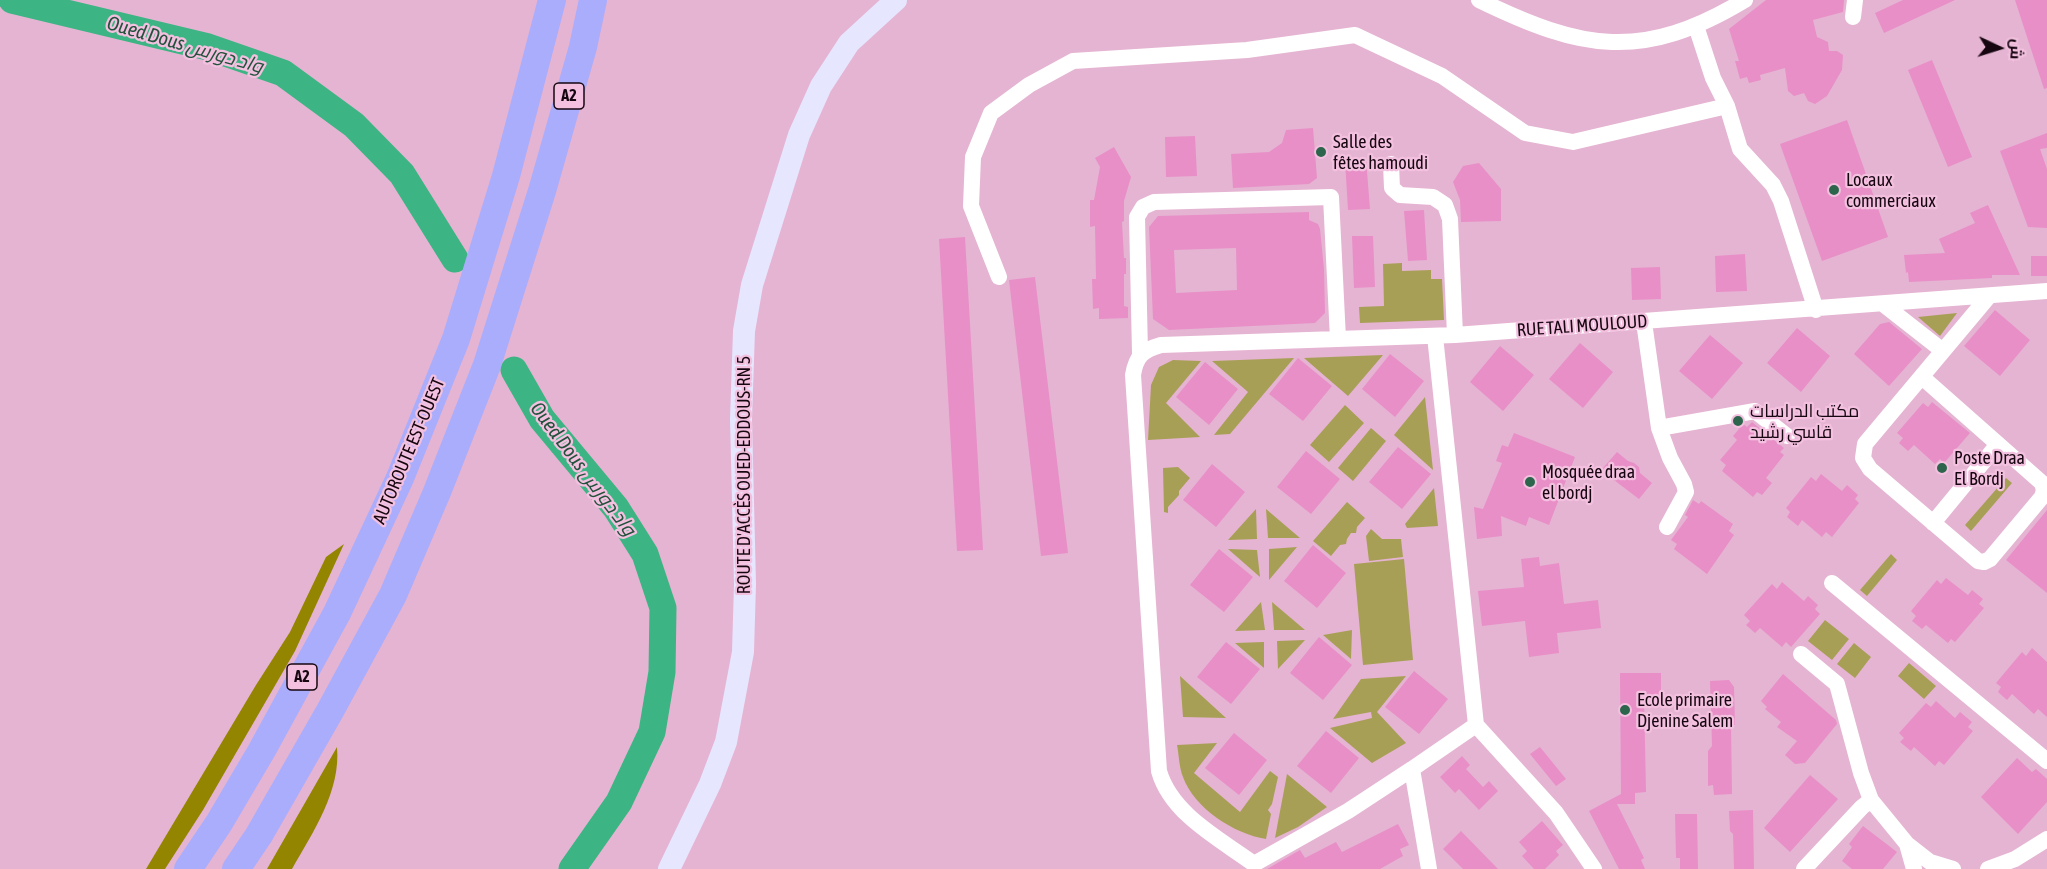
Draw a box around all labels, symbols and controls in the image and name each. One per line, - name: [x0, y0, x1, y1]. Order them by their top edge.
- water label: Oued Dous واد دورس: [104, 11, 266, 79]
- north arrow: [1969, 18, 2029, 78]
- text: ش: [2007, 38, 2027, 60]
- road number: A2: [554, 83, 584, 109]
- place label: Salle des fêtes hamoudi: [1333, 131, 1428, 174]
- marker: Salle des fêtes hamoudi: [1314, 145, 1328, 159]
- place label: Locaux commerciaux: [1846, 169, 1936, 212]
- marker: Locaux commerciaux: [1827, 183, 1841, 197]
- street label: RUE TALI MOULOUD: [1516, 311, 1648, 341]
- street label: ROUTE D'ACCÈS OUED-EDDOUS-RN 5: [733, 356, 755, 594]
- street label: AUTOROUTE EST-OUEST: [368, 375, 450, 527]
- water label: Oued Dous واد دورس: [525, 397, 641, 541]
- place label: مكتب الدراسات قاسي رشيد: [1750, 400, 1859, 442]
- marker: مكتب الدراسات قاسي رشيد: [1731, 414, 1745, 428]
- place label: Poste Draa El Bordj: [1954, 447, 2025, 490]
- place label: Mosquée draa el bordj: [1542, 461, 1635, 504]
- marker: Poste Draa El Bordj: [1935, 461, 1949, 475]
- marker: Mosquée draa el bordj: [1523, 475, 1537, 489]
- road number: A2: [287, 664, 317, 690]
- place label: Ecole primaire Djenine Salem: [1637, 689, 1733, 732]
- marker: Ecole primaire Djenine Salem: [1618, 703, 1632, 717]

